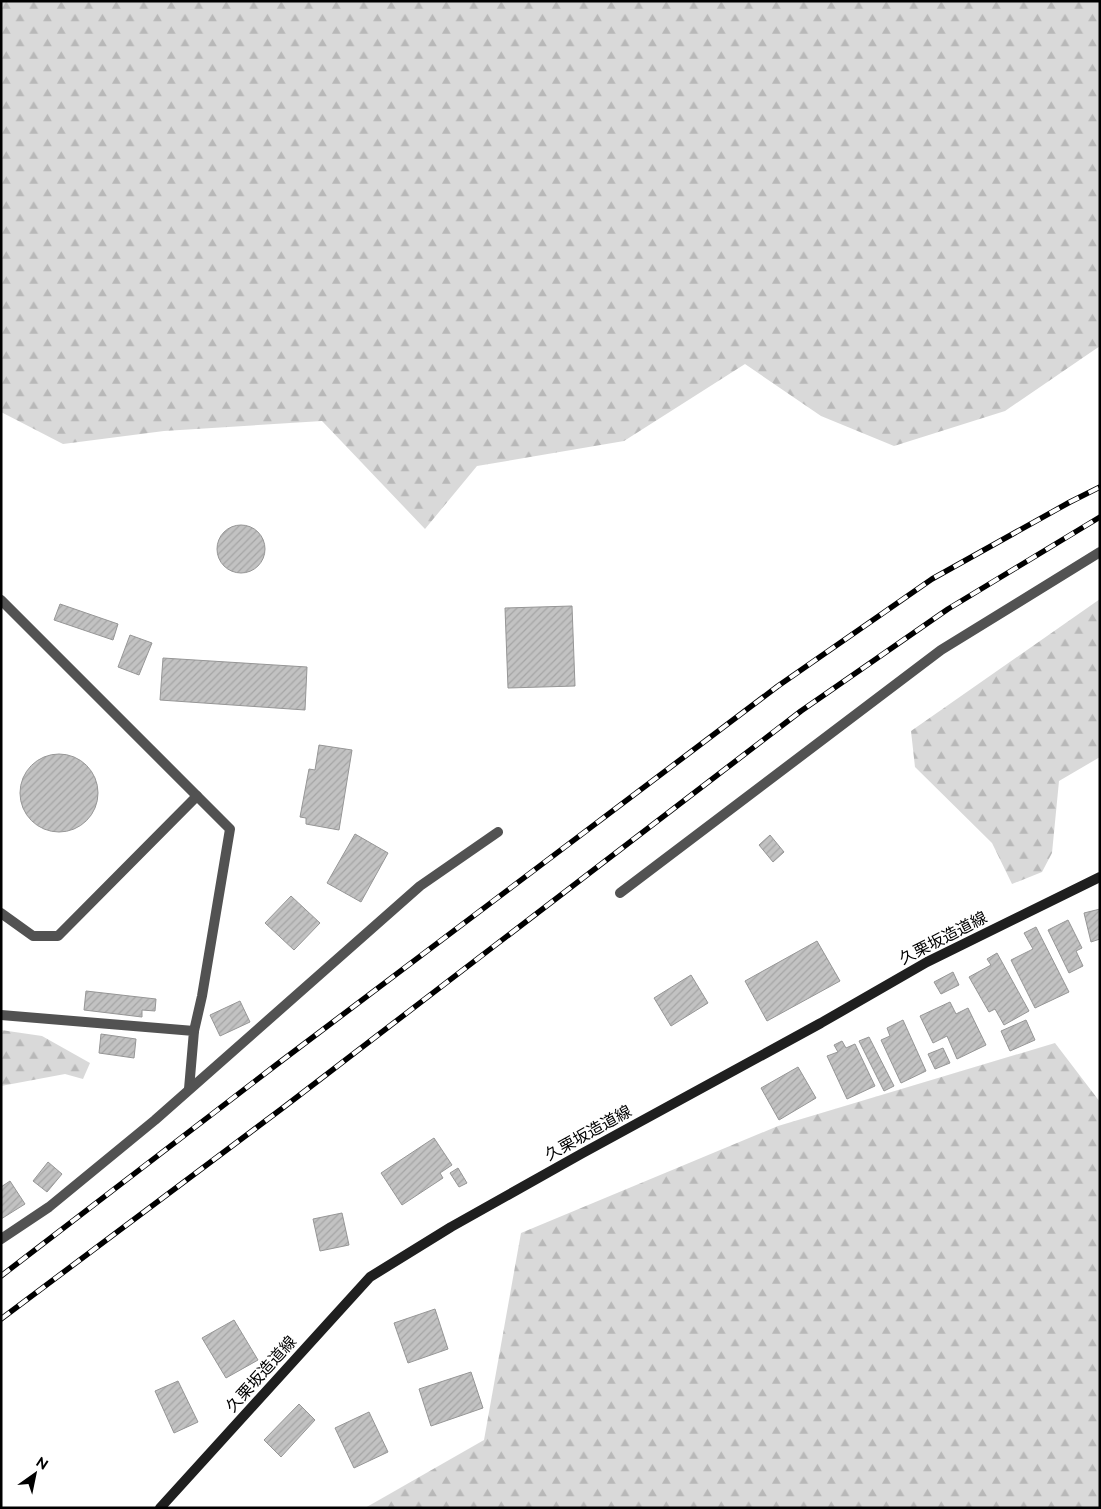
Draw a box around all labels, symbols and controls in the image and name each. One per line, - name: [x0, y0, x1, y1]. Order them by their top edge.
- street label: 久栗坂造道線: [896, 908, 990, 968]
- street label: 久栗坂造道線: [541, 1101, 635, 1165]
- street label: 久栗坂造道線: [222, 1332, 300, 1416]
- north arrow: [10, 1449, 60, 1499]
- text: N: [33, 1453, 51, 1473]

